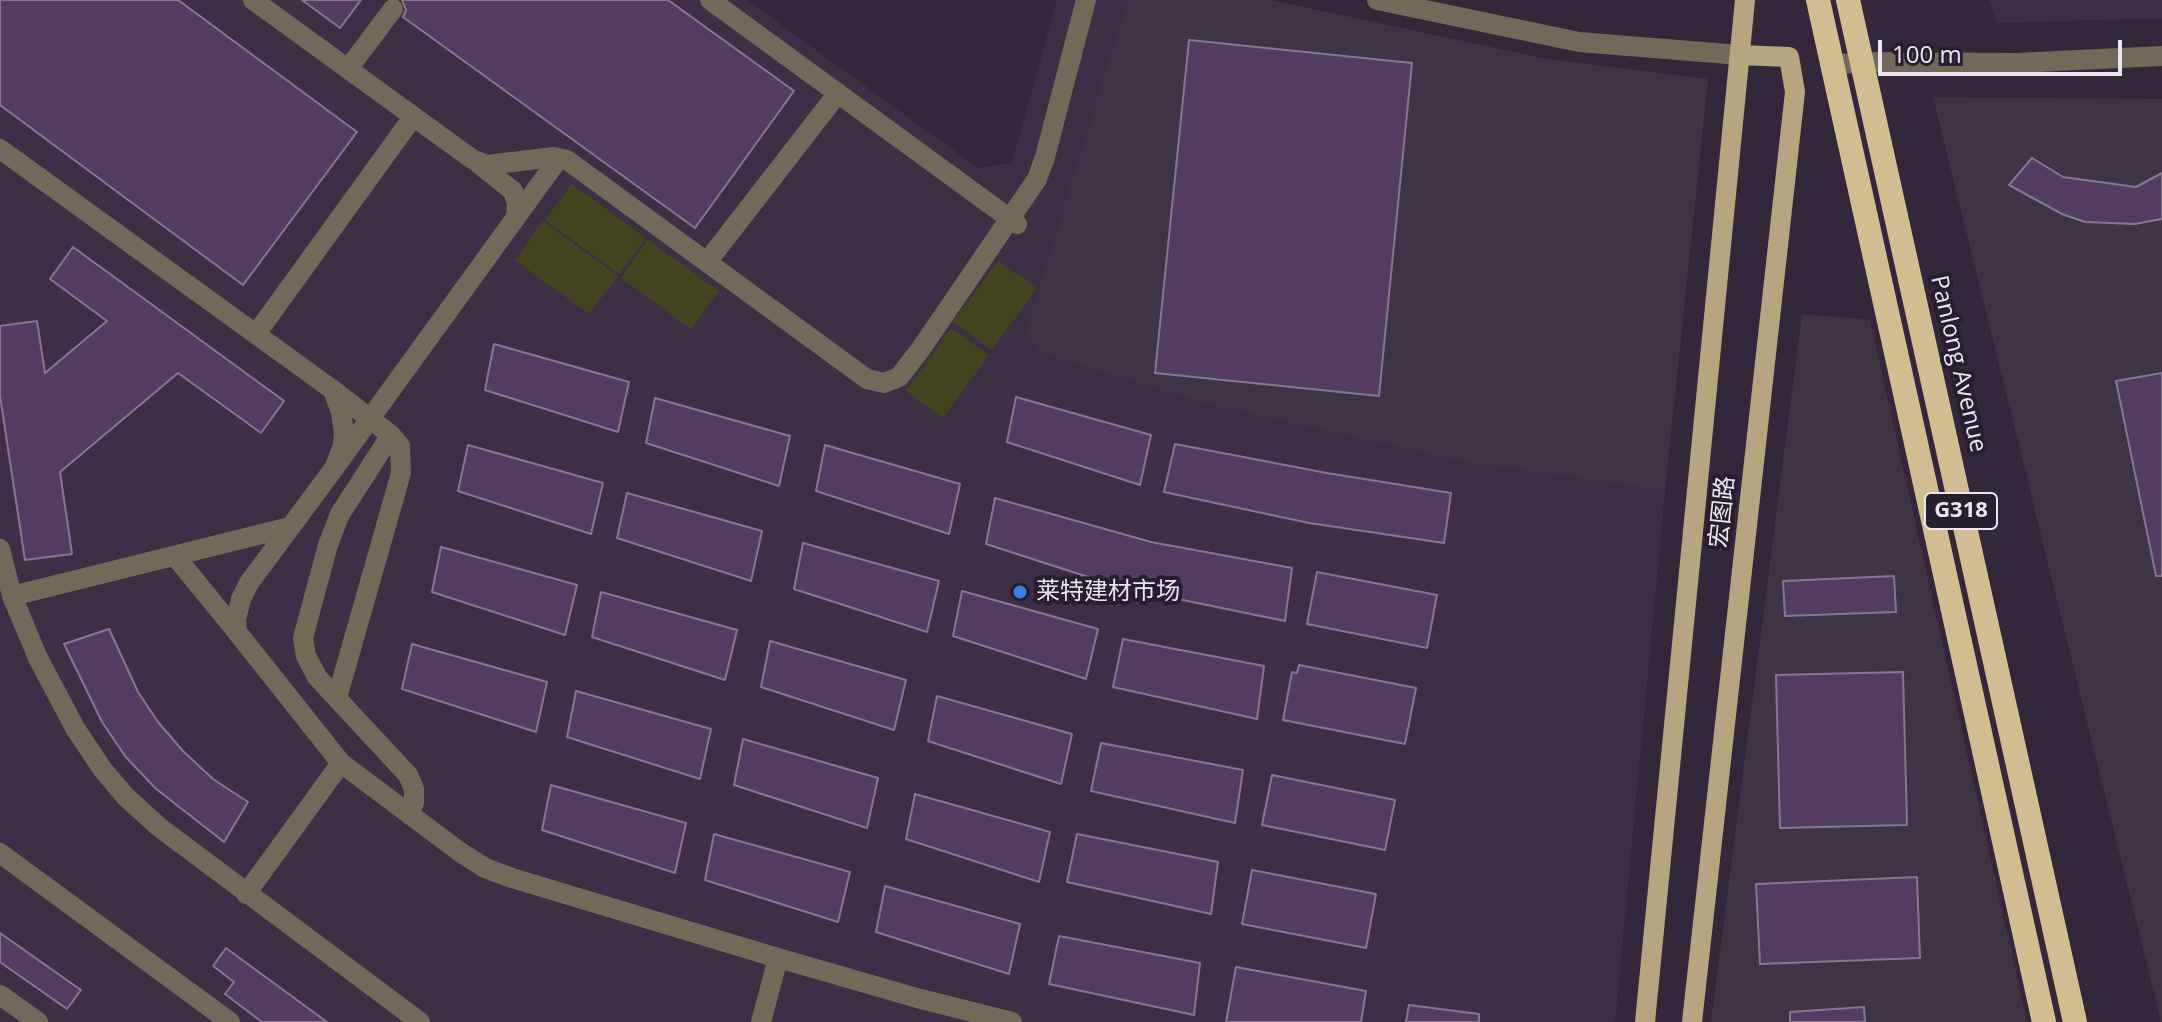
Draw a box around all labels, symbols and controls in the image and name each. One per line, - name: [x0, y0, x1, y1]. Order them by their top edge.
- scale bar: [1882, 24, 2126, 74]
- text: 100 m: [1892, 37, 1962, 70]
- street label: Panlong Avenue: [1924, 273, 1992, 455]
- street label: 宏图路: [1705, 475, 1741, 549]
- road number: G318: [1925, 493, 1997, 529]
- place label: 莱特建材市场: [1036, 578, 1180, 606]
- marker: 莱特建材市场: [1011, 583, 1029, 601]

